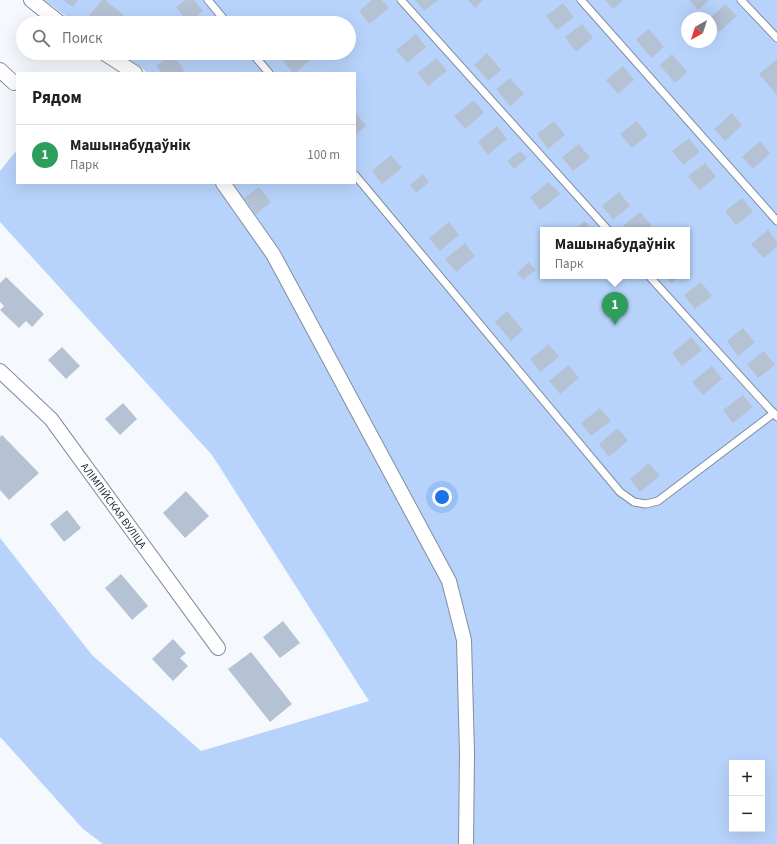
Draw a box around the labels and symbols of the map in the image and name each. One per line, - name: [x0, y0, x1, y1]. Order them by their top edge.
- north arrow: [681, 12, 717, 48]
- pin: 1: [602, 292, 628, 325]
- street label: АЛІМПІЙСКАЯ ВУЛІЦА: [77, 460, 150, 552]
- your location: [432, 487, 452, 507]

